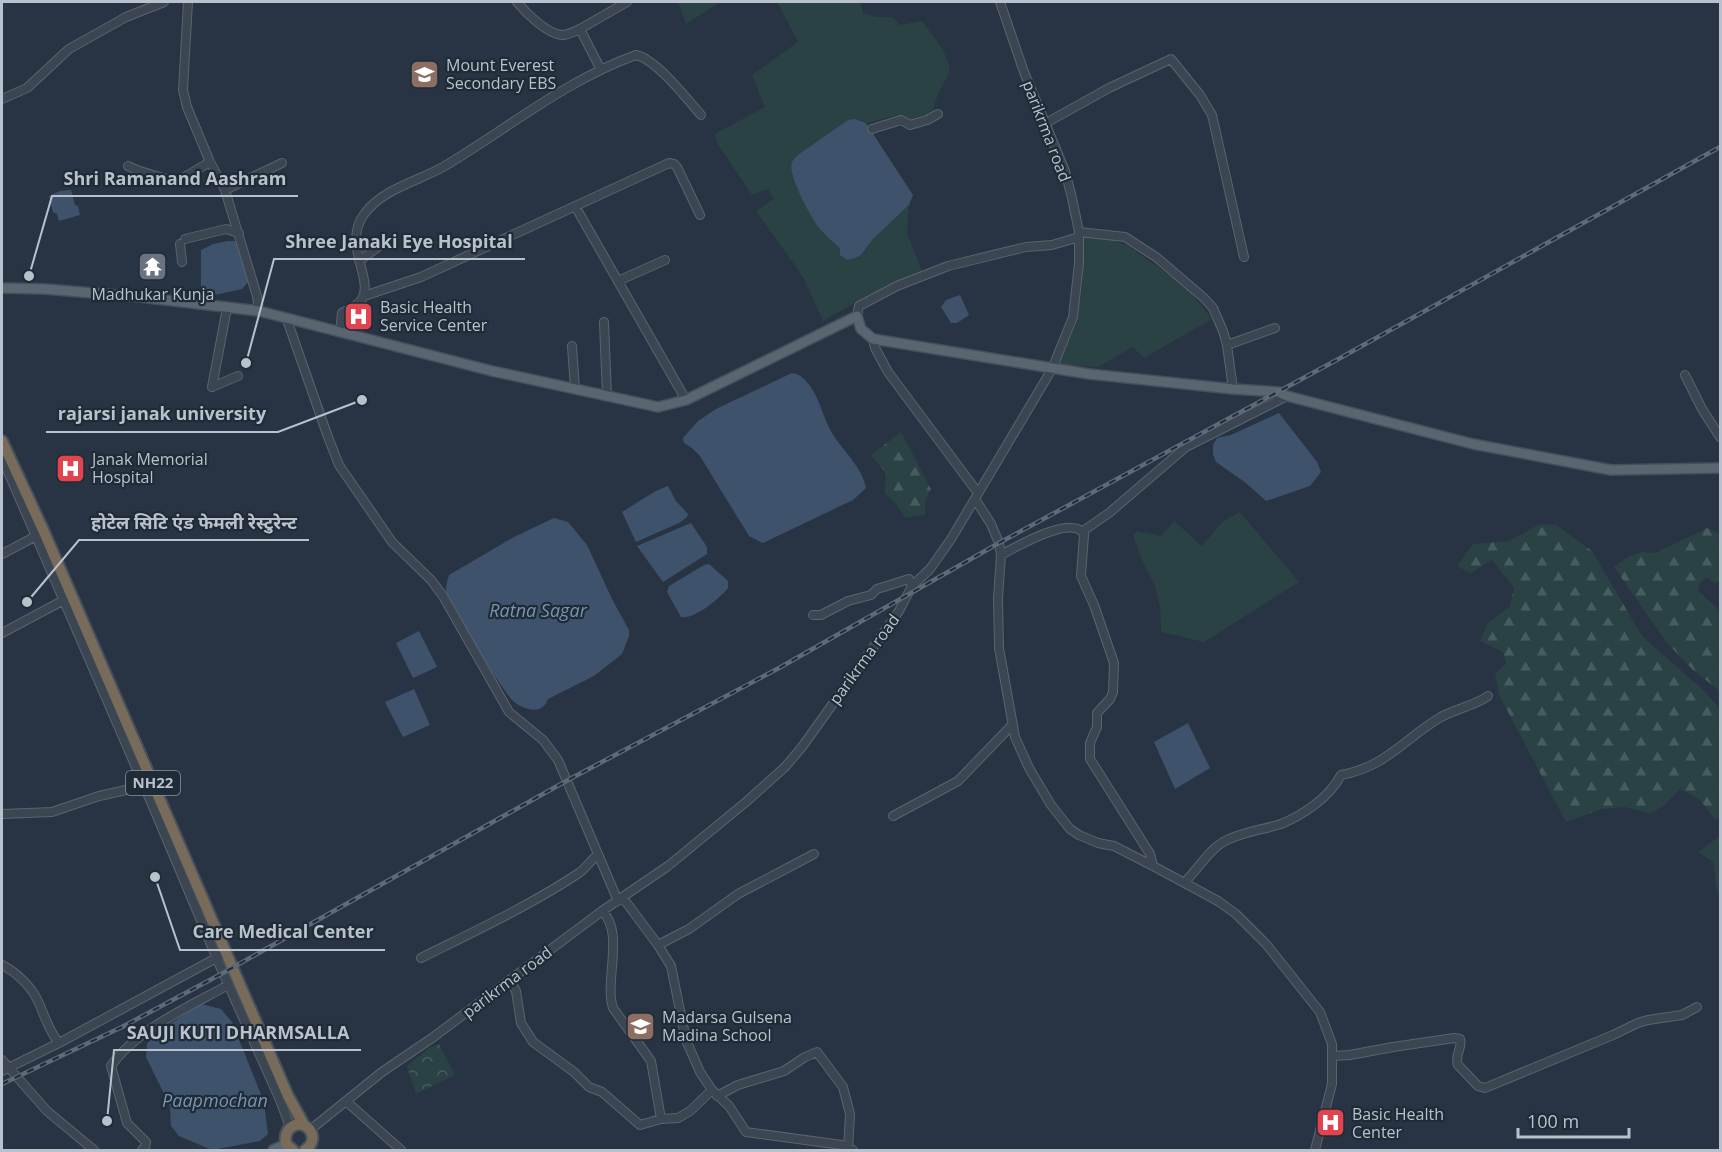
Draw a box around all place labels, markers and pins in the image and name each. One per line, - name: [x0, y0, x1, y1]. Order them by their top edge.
- place label: Mount Everest Secondary EBS: [446, 54, 556, 94]
- school or university icon: Mount Everest Secondary EBS: [409, 58, 441, 90]
- callout: Shri Ramanand Aashram: [52, 160, 298, 196]
- callout: Shree Janaki Eye Hospital: [274, 223, 525, 259]
- temple icon: Madhukar Kunja: [137, 250, 169, 282]
- place label: Madhukar Kunja: [91, 283, 215, 305]
- place label: Basic Health Service Center: [380, 296, 488, 336]
- hospital icon: Basic Health Service Center: [343, 300, 375, 332]
- callout: rajarsi janak university: [46, 396, 278, 432]
- place label: Janak Memorial Hospital: [90, 448, 208, 488]
- hospital icon: Janak Memorial Hospital: [55, 452, 87, 484]
- callout: होटेल सिटि एंड फेमली रेस्टुरेन्ट: [79, 504, 309, 540]
- callout: Care Medical Center: [180, 914, 385, 950]
- place label: Madarsa Gulsena Madina School: [662, 1006, 792, 1046]
- school or university icon: Madarsa Gulsena Madina School: [625, 1010, 657, 1042]
- callout: SAUJI KUTI DHARMSALLA: [114, 1014, 361, 1050]
- place label: Basic Health Center: [1352, 1103, 1444, 1143]
- hospital icon: Basic Health Center: [1315, 1107, 1347, 1139]

